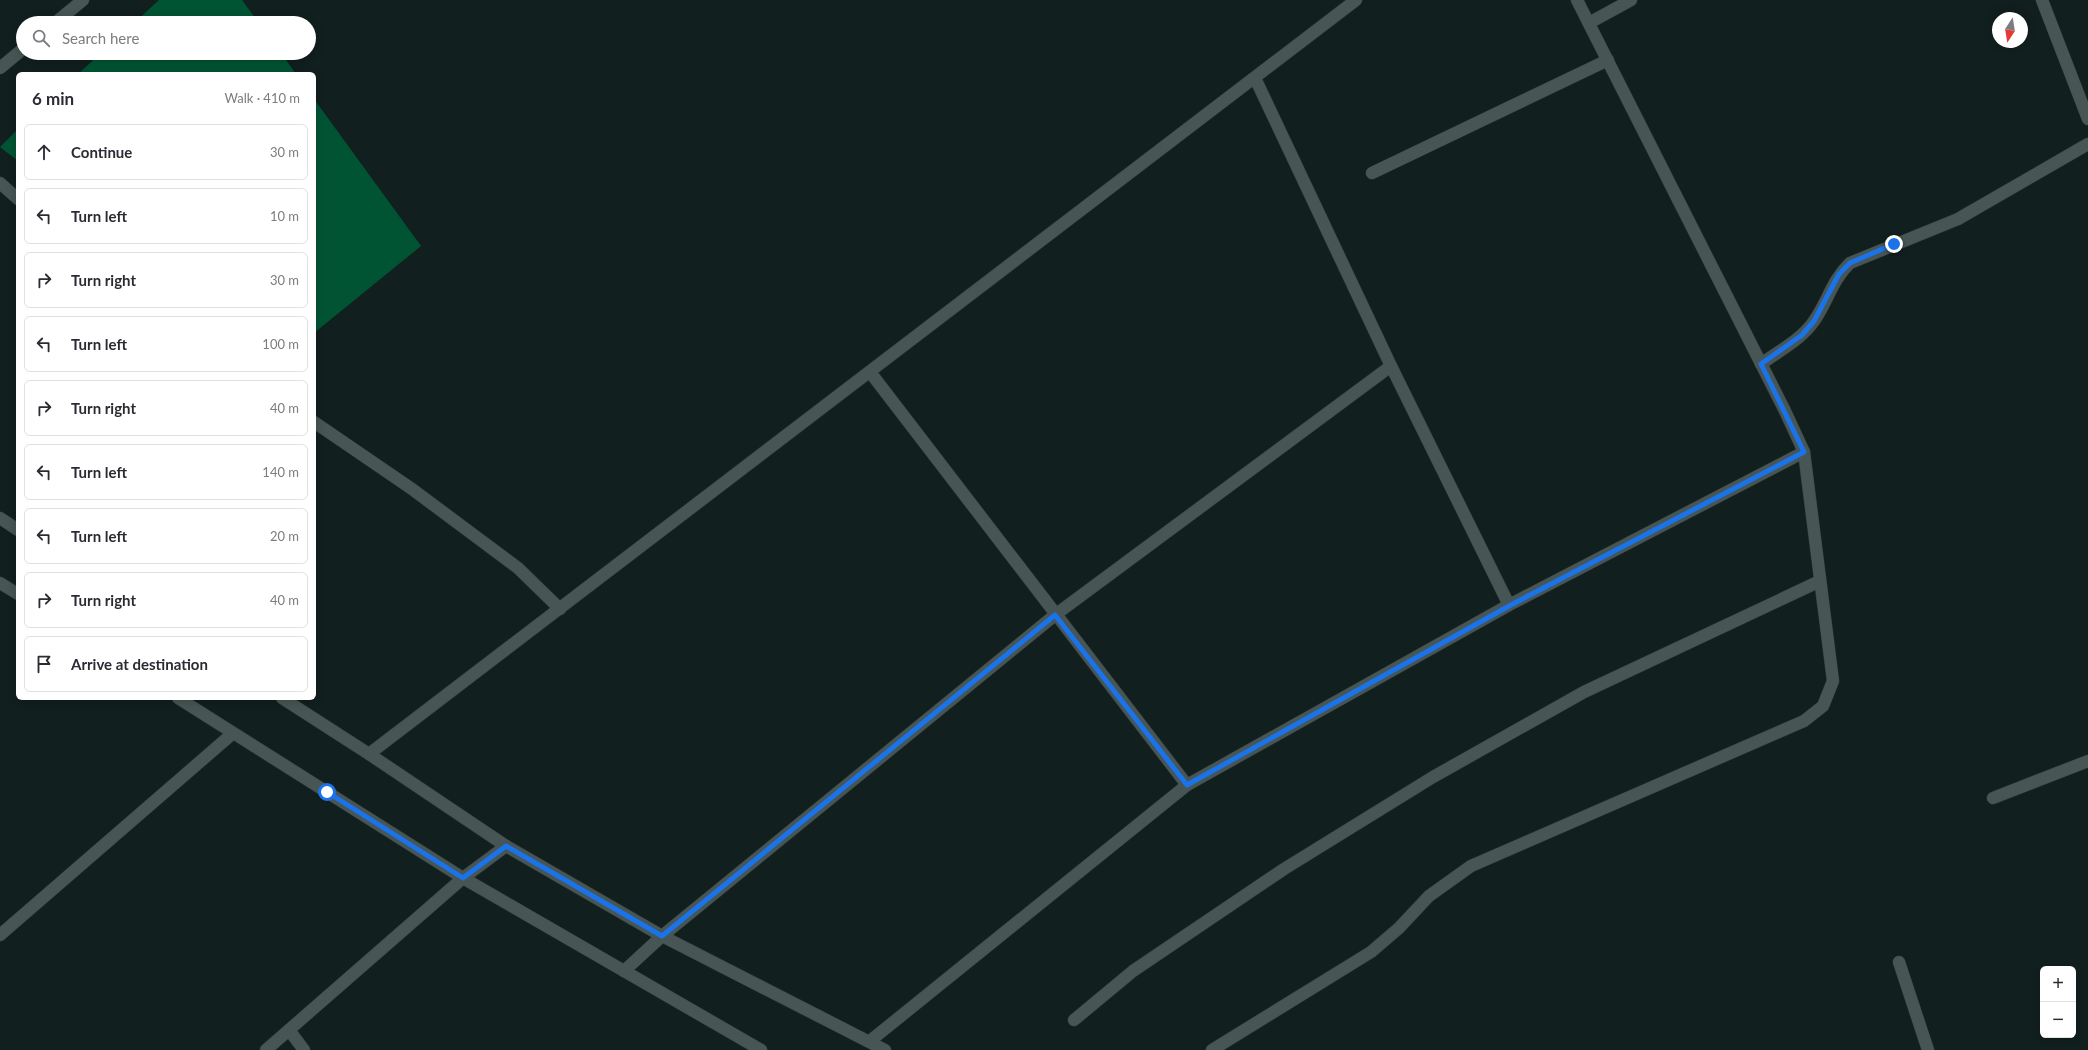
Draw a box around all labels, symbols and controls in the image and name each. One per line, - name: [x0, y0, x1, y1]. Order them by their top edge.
- north arrow: [1992, 12, 2028, 48]
- search box: [16, 16, 316, 60]
- icon: search: [30, 27, 52, 49]
- text: Search here: [62, 29, 139, 47]
- text: 6 min: [32, 88, 74, 109]
- text: Walk · 410 m: [224, 90, 300, 106]
- icon: ahead: [33, 141, 55, 163]
- text: Continue: [71, 143, 132, 161]
- text: 30 m: [270, 144, 299, 160]
- icon: left: [33, 205, 55, 227]
- text: Turn left: [71, 207, 127, 225]
- text: 10 m: [270, 208, 299, 224]
- route end: [1885, 235, 1903, 253]
- icon: right: [33, 269, 55, 291]
- text: Turn right: [71, 271, 136, 289]
- text: 30 m: [270, 272, 299, 288]
- icon: left: [33, 333, 55, 355]
- text: Turn left: [71, 335, 127, 353]
- text: 100 m: [262, 336, 299, 352]
- icon: right: [33, 397, 55, 419]
- text: Turn right: [71, 399, 136, 417]
- text: 40 m: [270, 400, 299, 416]
- icon: left: [33, 461, 55, 483]
- text: Turn left: [71, 463, 127, 481]
- text: 140 m: [262, 464, 299, 480]
- icon: left: [33, 525, 55, 547]
- text: Turn left: [71, 527, 127, 545]
- text: 20 m: [270, 528, 299, 544]
- icon: right: [33, 589, 55, 611]
- text: Turn right: [71, 591, 136, 609]
- text: 40 m: [270, 592, 299, 608]
- icon: arrive: [33, 653, 55, 675]
- text: Arrive at destination: [71, 655, 208, 673]
- route start: [318, 783, 336, 801]
- map controls: [2040, 966, 2076, 1038]
- button: +: [2040, 966, 2076, 1002]
- button: −: [2040, 1002, 2076, 1038]

